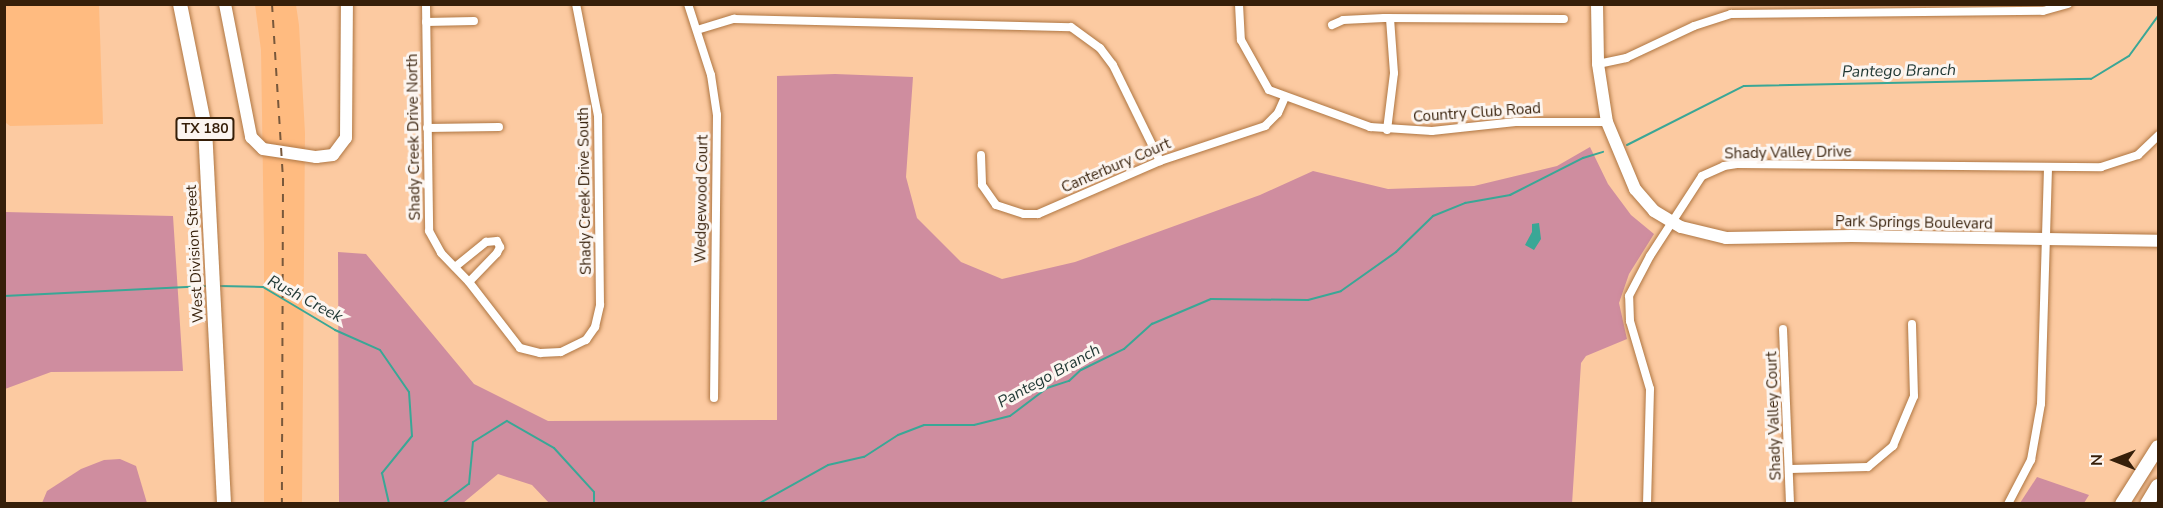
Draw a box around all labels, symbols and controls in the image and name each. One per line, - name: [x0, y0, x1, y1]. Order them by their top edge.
- street label: Shady Creek Drive North: [404, 53, 424, 221]
- water label: Pantego Branch: [1842, 60, 1956, 82]
- street label: Country Club Road: [1413, 100, 1541, 126]
- street label: Shady Creek Drive South: [575, 107, 595, 275]
- road number: TX 180: [175, 118, 235, 140]
- street label: Wedgewood Court: [692, 135, 712, 263]
- street label: Canterbury Court: [1059, 135, 1173, 197]
- street label: Shady Valley Drive: [1724, 143, 1852, 163]
- street label: West Division Street: [182, 185, 208, 323]
- street label: Park Springs Boulevard: [1835, 213, 1993, 233]
- water label: Rush Creek: [264, 271, 346, 327]
- water label: Pantego Branch: [994, 340, 1104, 412]
- street label: Shady Valley Court: [1763, 351, 1785, 481]
- north arrow: [2085, 430, 2145, 490]
- text: N: [2086, 454, 2108, 466]

